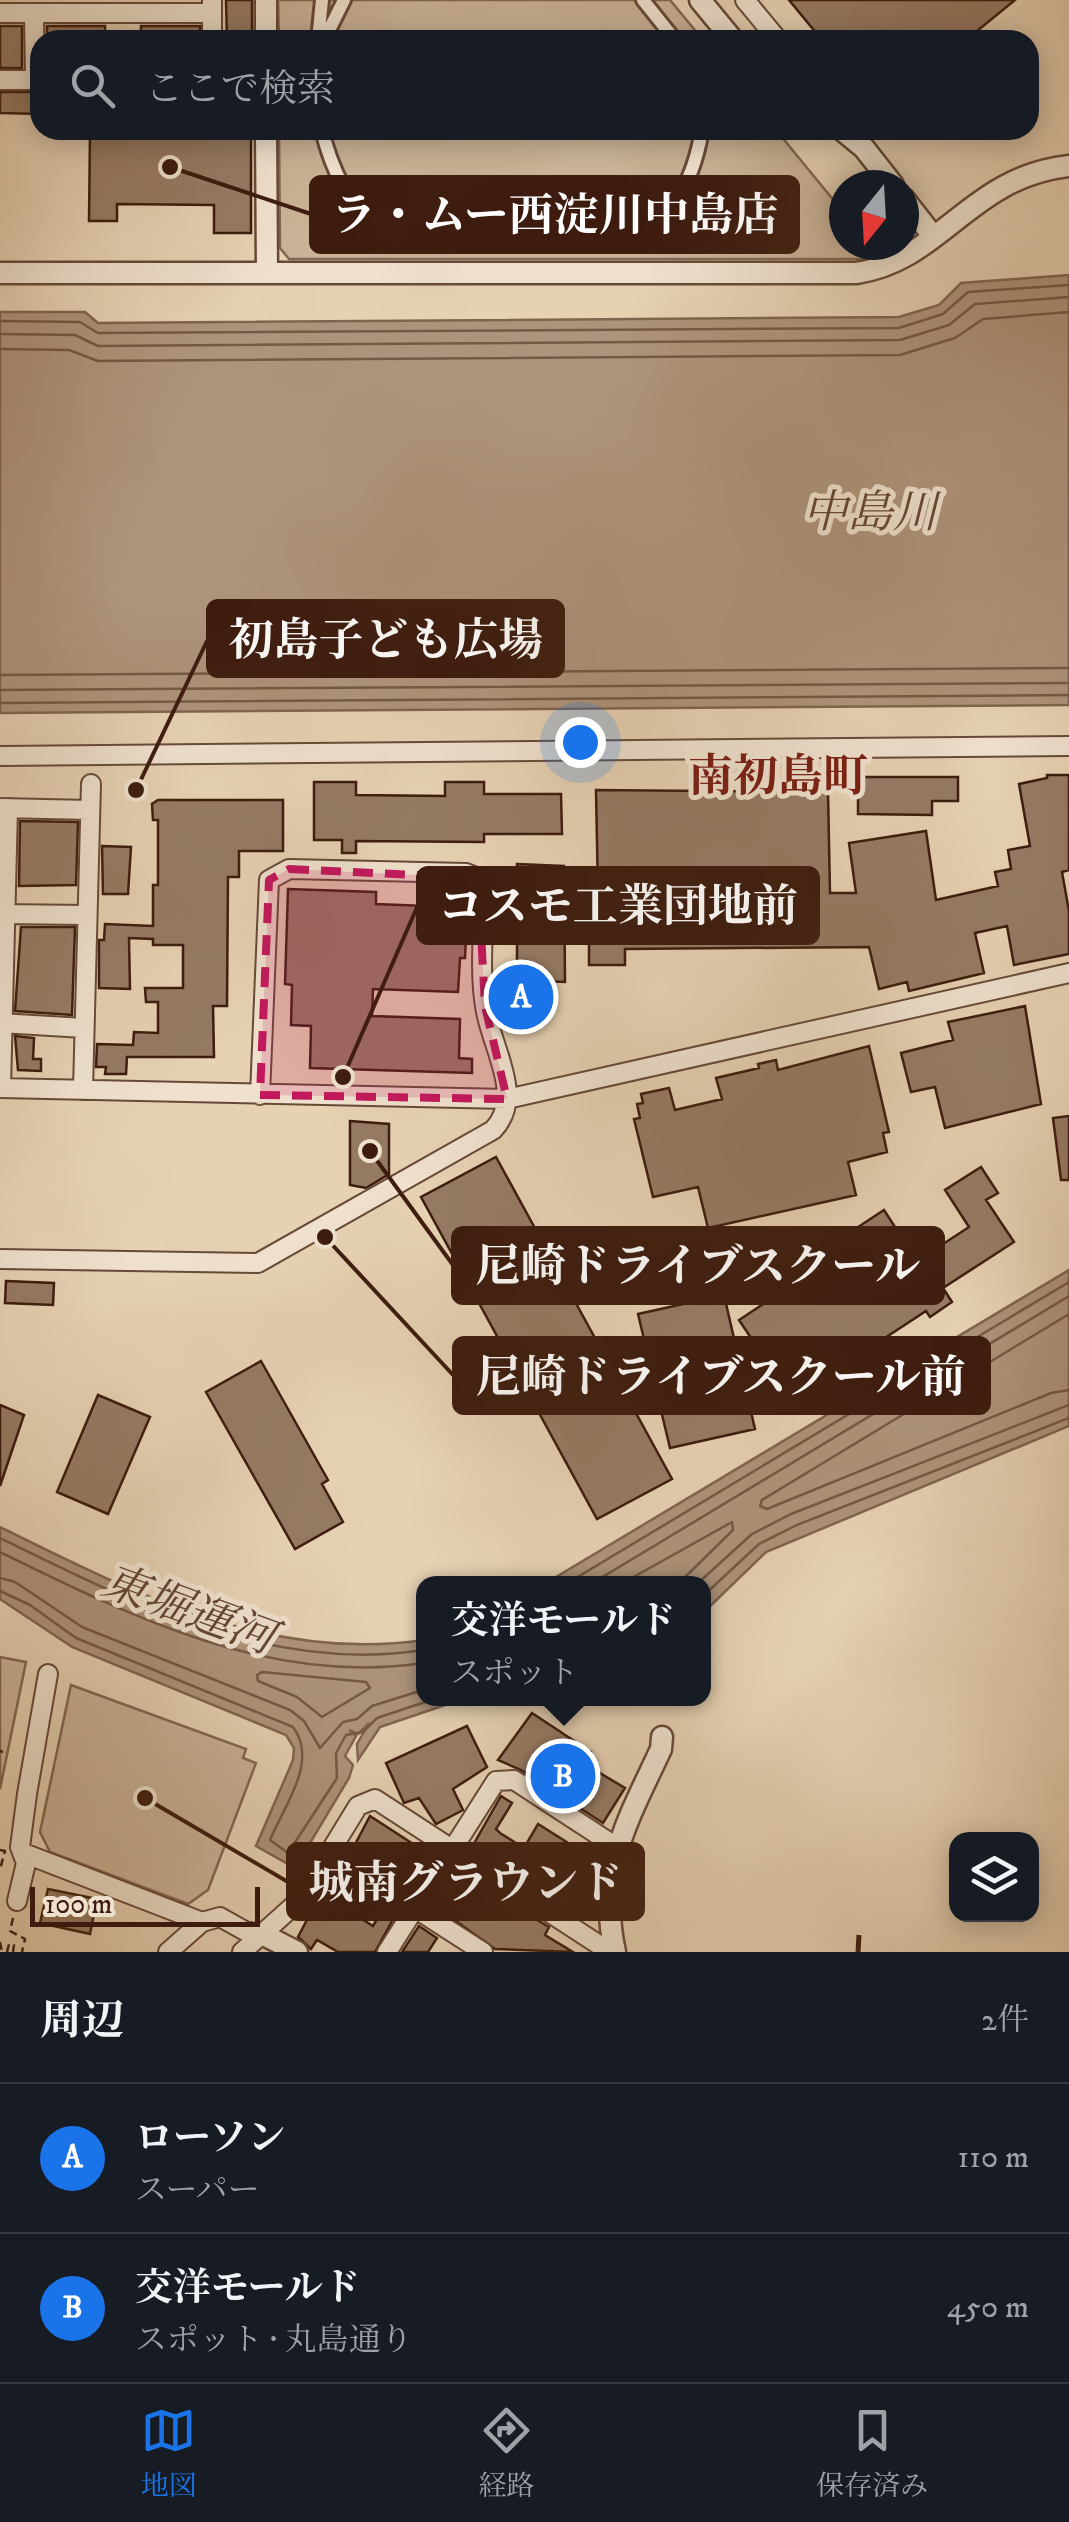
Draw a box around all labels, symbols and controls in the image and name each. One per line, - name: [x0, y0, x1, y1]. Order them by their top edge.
- search box: [30, 30, 1039, 140]
- icon: search: [65, 58, 120, 113]
- text: ここで検索: [145, 66, 335, 114]
- north arrow: [829, 170, 919, 260]
- callout: ラ・ムー西淀川中島店: [311, 177, 798, 252]
- text: ラ・ムー西淀川中島店: [331, 189, 779, 245]
- water label: 中島川: [802, 486, 942, 542]
- callout: 初島子ども広場: [208, 601, 563, 676]
- text: 初島子ども広場: [228, 614, 544, 670]
- your location: [555, 717, 606, 768]
- district label: 南初島町: [688, 750, 868, 806]
- callout: コスモ工業団地前: [418, 868, 818, 943]
- text: コスモ工業団地前: [438, 880, 798, 936]
- pin: A: [488, 960, 554, 1034]
- callout: 尼崎ドライブスクール: [453, 1228, 943, 1303]
- text: 尼崎ドライブスクール: [476, 1240, 920, 1296]
- callout: 尼崎ドライブスクール前: [454, 1338, 989, 1413]
- text: 尼崎ドライブスクール前: [476, 1351, 966, 1407]
- water label: 東堀運河: [94, 1554, 289, 1670]
- popup: [416, 1576, 711, 1706]
- text: 交洋モールド: [451, 1598, 676, 1646]
- text: スポット: [451, 1654, 579, 1694]
- pin: B: [530, 1738, 596, 1814]
- map controls: [949, 1832, 1039, 1922]
- button: layers: [949, 1832, 1039, 1922]
- callout: 城南グラウンド: [288, 1844, 643, 1919]
- text: 城南グラウンド: [308, 1857, 624, 1913]
- scale bar: [30, 1882, 260, 1926]
- text: 100 m: [45, 1887, 112, 1922]
- text: 周辺: [40, 1996, 124, 2048]
- text: 2件: [981, 2001, 1029, 2041]
- text: ローソン: [135, 2115, 285, 2163]
- text: A: [62, 2138, 83, 2178]
- text: 110 m: [957, 2138, 1029, 2178]
- text: スーパー: [135, 2171, 260, 2211]
- text: 交洋モールド: [135, 2265, 361, 2313]
- text: B: [62, 2288, 83, 2328]
- text: 450 m: [947, 2288, 1029, 2328]
- text: スポット · 丸島通り: [135, 2321, 412, 2361]
- tab: 地図: [141, 2403, 197, 2504]
- tab: 経路: [478, 2403, 534, 2504]
- tab: 保存済み: [816, 2403, 928, 2504]

